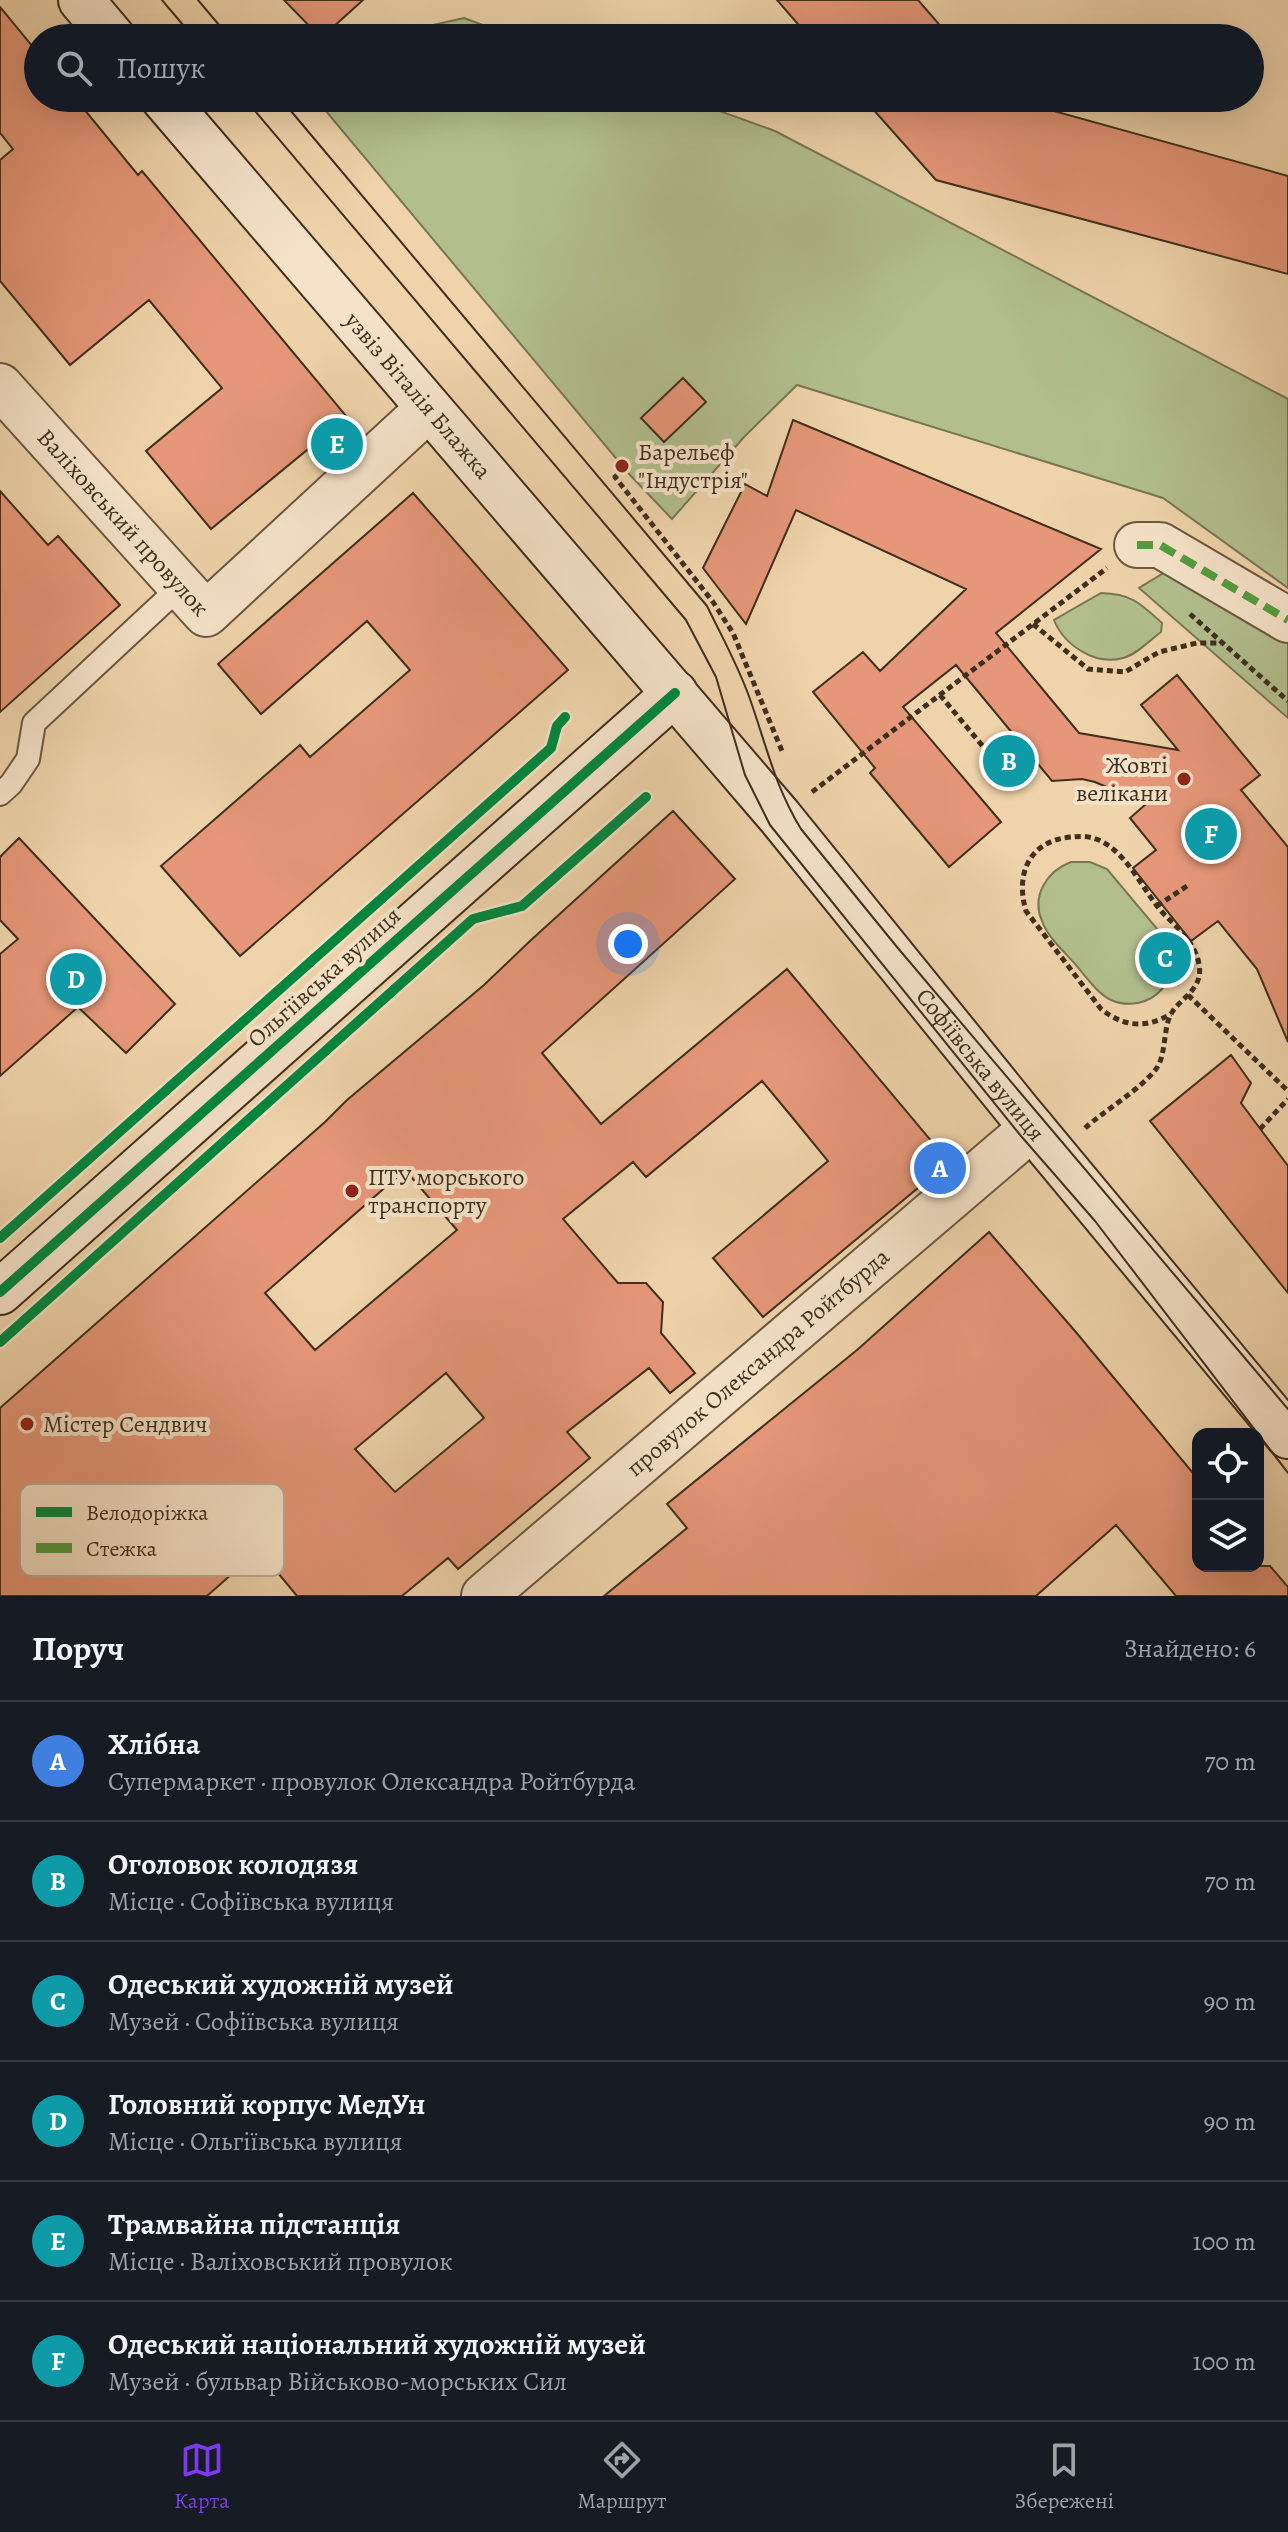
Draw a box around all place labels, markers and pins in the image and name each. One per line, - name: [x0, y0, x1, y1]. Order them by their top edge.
- pin: E: [311, 414, 363, 474]
- place label: Барельєф "Індустрія": [638, 436, 748, 496]
- marker: Барельєф "Індустрія": [613, 457, 631, 475]
- pin: B: [983, 731, 1035, 791]
- place label: Жовті велікани: [1076, 749, 1168, 809]
- marker: Жовті велікани: [1175, 770, 1193, 788]
- pin: F: [1185, 804, 1237, 864]
- pin: C: [1139, 928, 1191, 988]
- pin: D: [50, 949, 102, 1009]
- pin: A: [914, 1138, 966, 1198]
- place label: ПТУ морського транспорту: [368, 1161, 524, 1221]
- marker: ПТУ морського транспорту: [343, 1182, 361, 1200]
- place label: Містер Сендвич: [43, 1408, 207, 1440]
- marker: Містер Сендвич: [18, 1415, 36, 1433]

